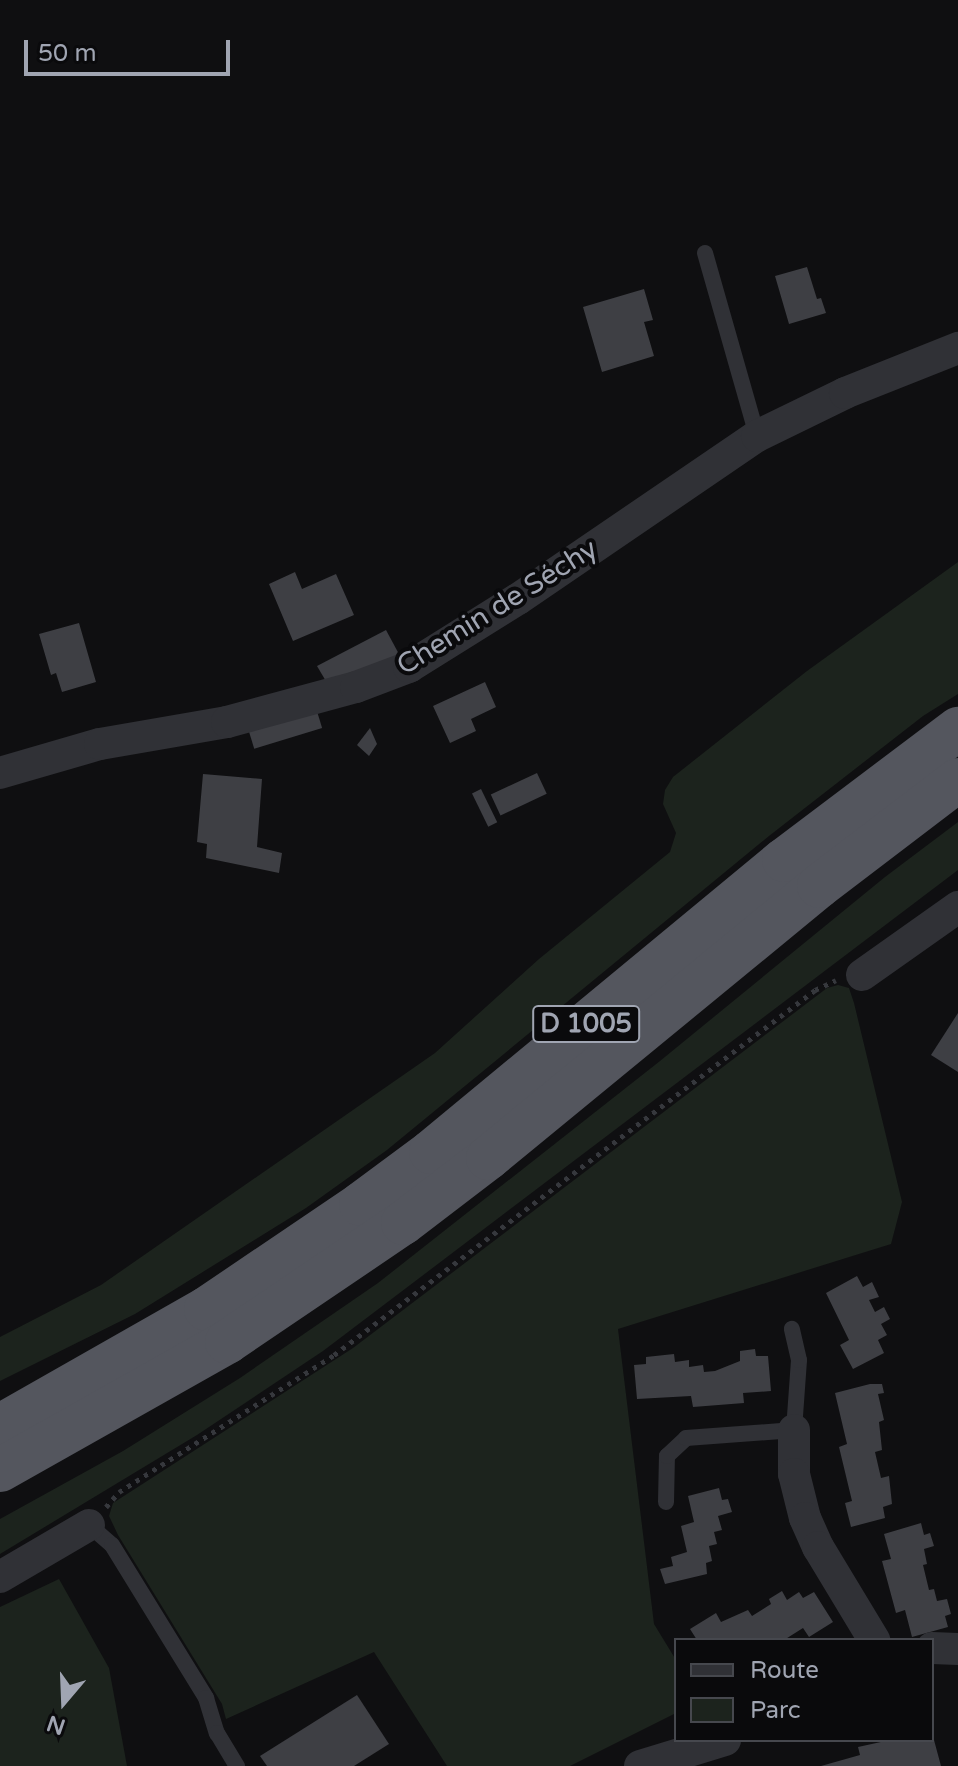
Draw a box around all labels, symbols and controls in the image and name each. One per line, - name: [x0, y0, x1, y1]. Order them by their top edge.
- scale bar: [28, 24, 234, 74]
- text: 50 m: [38, 39, 96, 68]
- street label: Chemin de Séchy: [391, 532, 603, 682]
- road number: D 1005: [532, 1002, 640, 1046]
- legend: [674, 1638, 934, 1742]
- text: Route: [750, 1656, 819, 1685]
- north arrow: [24, 1662, 104, 1742]
- text: Parc: [750, 1696, 801, 1725]
- text: N: [44, 1710, 69, 1740]

